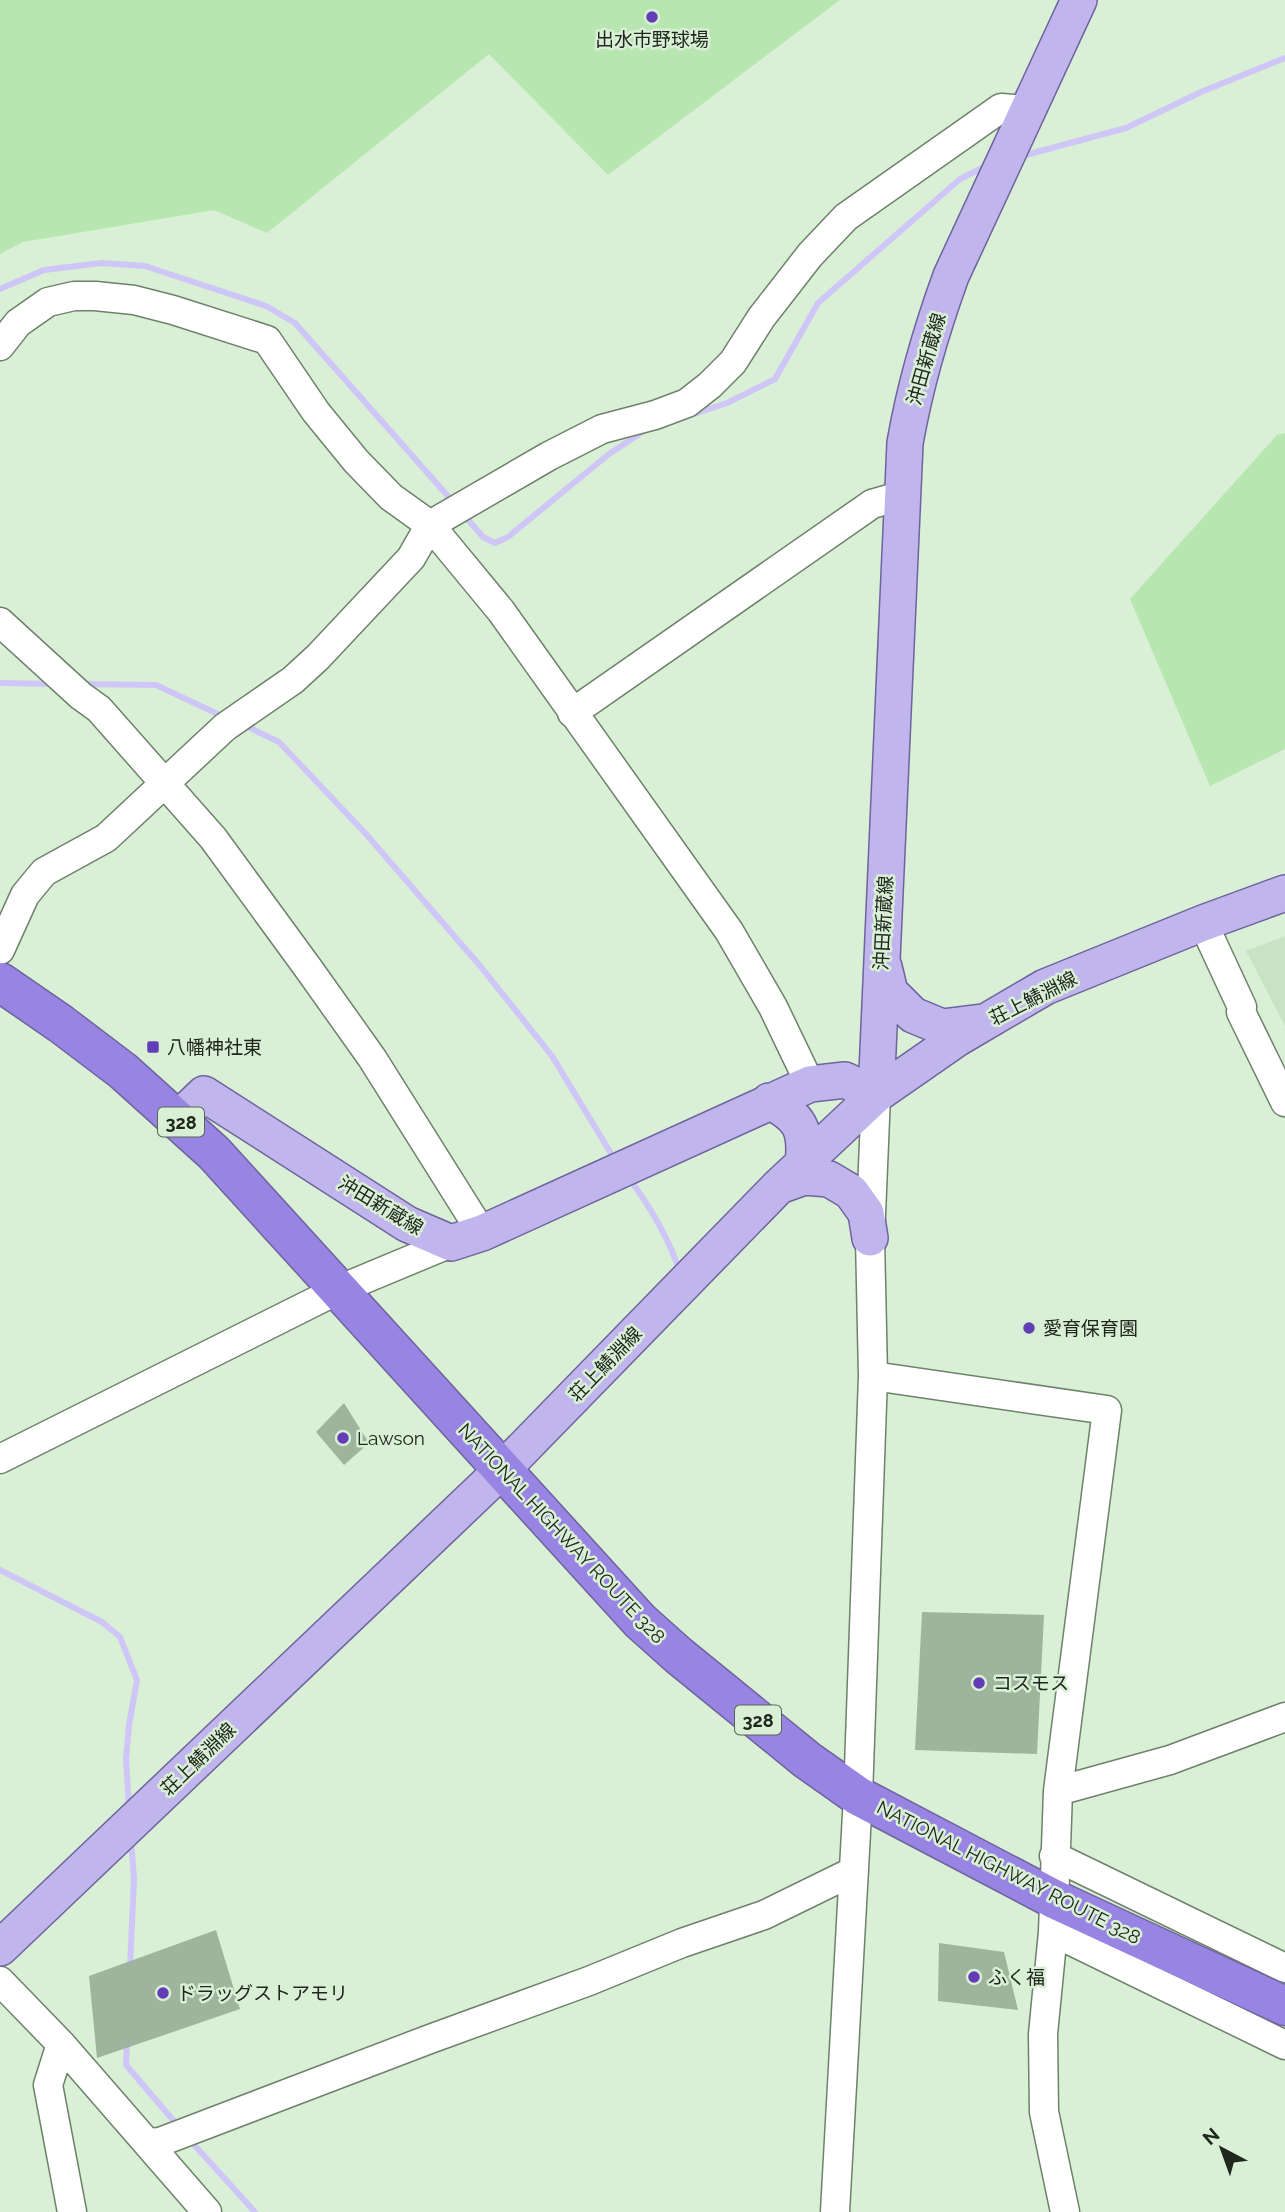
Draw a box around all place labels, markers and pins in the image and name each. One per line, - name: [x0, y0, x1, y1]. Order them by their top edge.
- marker: 出水市野球場: [644, 9, 660, 25]
- place label: 出水市野球場: [595, 28, 709, 50]
- place label: 八幡神社東: [167, 1036, 262, 1058]
- marker: 八幡神社東: [145, 1039, 161, 1055]
- place label: 愛育保育園: [1043, 1317, 1138, 1339]
- marker: 愛育保育園: [1021, 1320, 1037, 1336]
- place label: Lawson: [357, 1427, 425, 1449]
- marker: Lawson: [335, 1430, 351, 1446]
- place label: コスモス: [993, 1672, 1069, 1694]
- marker: コスモス: [971, 1675, 987, 1691]
- place label: ふく福: [988, 1966, 1045, 1988]
- marker: ふく福: [966, 1969, 982, 1985]
- place label: ドラッグストアモリ: [177, 1982, 348, 2004]
- marker: ドラッグストアモリ: [155, 1985, 171, 2001]

